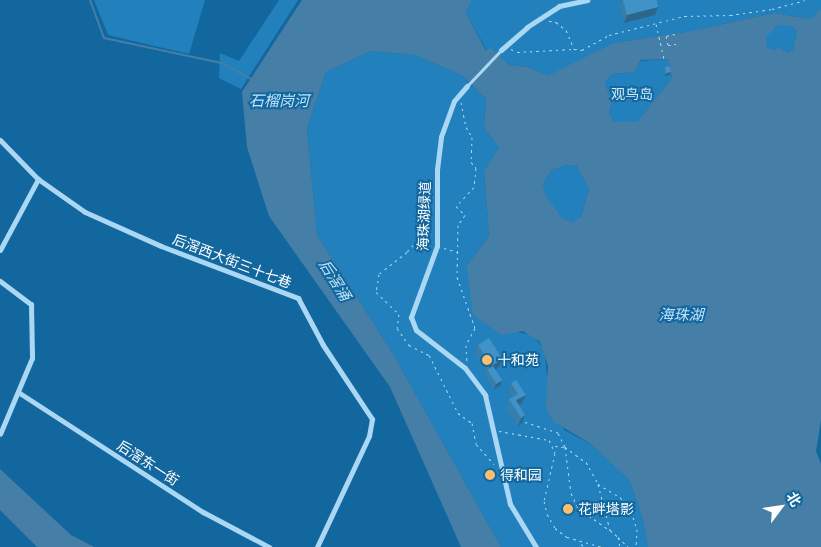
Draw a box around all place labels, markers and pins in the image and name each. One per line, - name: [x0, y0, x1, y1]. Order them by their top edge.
- place label: 十和苑: [497, 352, 539, 368]
- marker: 十和苑: [481, 354, 493, 366]
- place label: 得和园: [500, 467, 542, 483]
- marker: 得和园: [484, 469, 496, 481]
- place label: 花畔塔影: [578, 501, 634, 517]
- marker: 花畔塔影: [562, 503, 574, 515]

